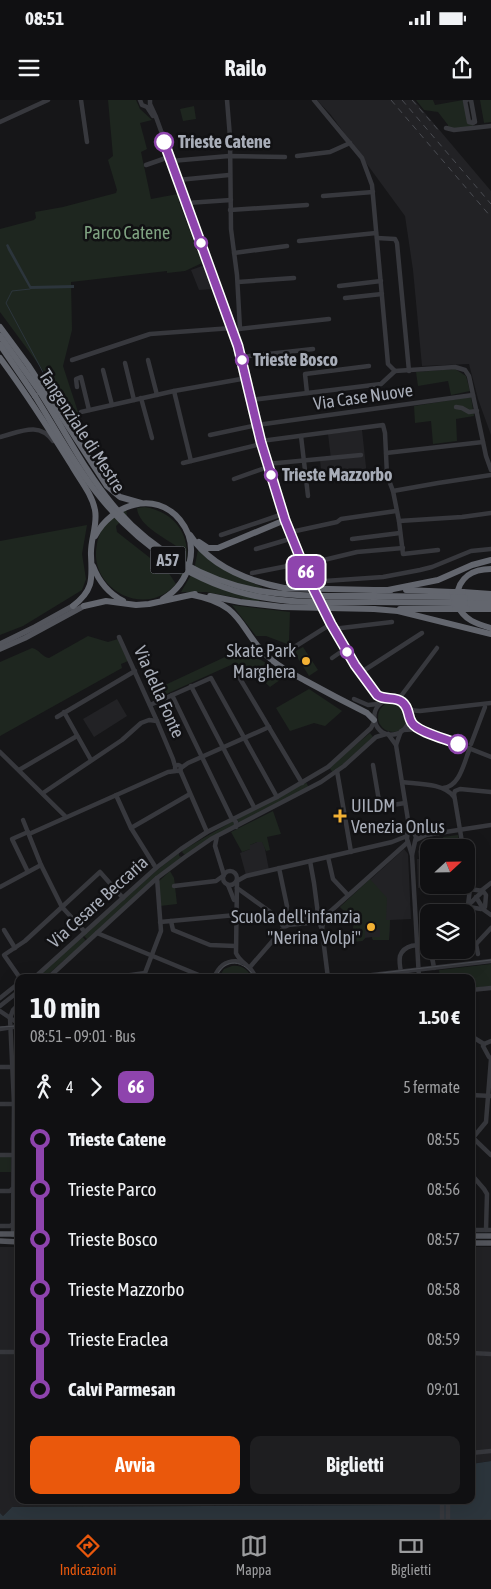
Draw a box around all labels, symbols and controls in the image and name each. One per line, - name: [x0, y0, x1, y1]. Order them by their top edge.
- text: 08:51: [25, 7, 64, 29]
- icon: menu: [15, 54, 43, 82]
- icon: share: [448, 54, 476, 82]
- text: Railo: [224, 55, 267, 81]
- place label: Trieste Catene: [178, 131, 271, 152]
- marker: Trieste Catene: [154, 132, 174, 152]
- park label: Parco Catene: [84, 222, 170, 243]
- unlabelled marker: [194, 236, 208, 250]
- place label: Trieste Bosco: [253, 349, 338, 370]
- marker: Trieste Bosco: [235, 353, 249, 367]
- street label: Tangenziale di Mestre: [35, 365, 130, 496]
- street label: Via Case Nuove: [312, 379, 414, 414]
- place label: Trieste Mazzorbo: [282, 464, 392, 485]
- marker: Trieste Mazzorbo: [264, 468, 278, 482]
- road number: A57: [150, 546, 186, 574]
- line badge: 66: [284, 556, 328, 588]
- text: 66: [298, 561, 314, 582]
- place label: Skate Park Marghera: [226, 640, 296, 682]
- street label: Via della Fonte: [130, 643, 189, 741]
- unlabelled marker: [340, 645, 354, 659]
- marker: Skate Park Marghera: [300, 655, 312, 667]
- unlabelled marker: [448, 734, 468, 754]
- place label: UILDM Venezia Onlus: [351, 795, 445, 837]
- marker: UILDM Venezia Onlus: [333, 809, 347, 823]
- north arrow: [420, 839, 475, 894]
- map controls: [420, 839, 475, 959]
- street label: Via Cesare Beccaria: [43, 851, 152, 952]
- button: layers: [420, 904, 475, 959]
- place label: Scuola dell'infanzia "Nerina Volpi": [231, 906, 361, 948]
- marker: Scuola dell'infanzia "Nerina Volpi": [365, 921, 377, 933]
- text: 10 min: [30, 992, 100, 1024]
- text: 1.50 €: [419, 1006, 460, 1028]
- text: 08:51 – 09:01 · Bus: [30, 1027, 136, 1045]
- icon: walk: [30, 1073, 58, 1101]
- icon: forward: [82, 1073, 110, 1101]
- text: 66: [128, 1076, 144, 1097]
- text: 4: [66, 1078, 74, 1096]
- text: 5 fermate: [403, 1078, 460, 1096]
- text: Trieste Catene: [68, 1128, 166, 1150]
- text: 08:55: [427, 1130, 460, 1148]
- text: Trieste Parco: [68, 1178, 156, 1200]
- text: 08:56: [427, 1180, 460, 1198]
- text: Trieste Bosco: [68, 1228, 158, 1250]
- text: 08:57: [427, 1230, 460, 1248]
- text: Trieste Mazzorbo: [68, 1278, 185, 1300]
- text: 08:58: [427, 1280, 460, 1298]
- text: Trieste Eraclea: [68, 1328, 169, 1350]
- text: 08:59: [427, 1330, 460, 1348]
- text: Calvi Parmesan: [68, 1378, 175, 1400]
- text: 09:01: [427, 1380, 460, 1398]
- button: Avvia: [30, 1436, 240, 1494]
- button: Biglietti: [250, 1436, 460, 1494]
- tab: Indicazioni: [60, 1532, 116, 1578]
- tab: Mappa: [236, 1532, 271, 1578]
- tab: Biglietti: [391, 1532, 431, 1578]

